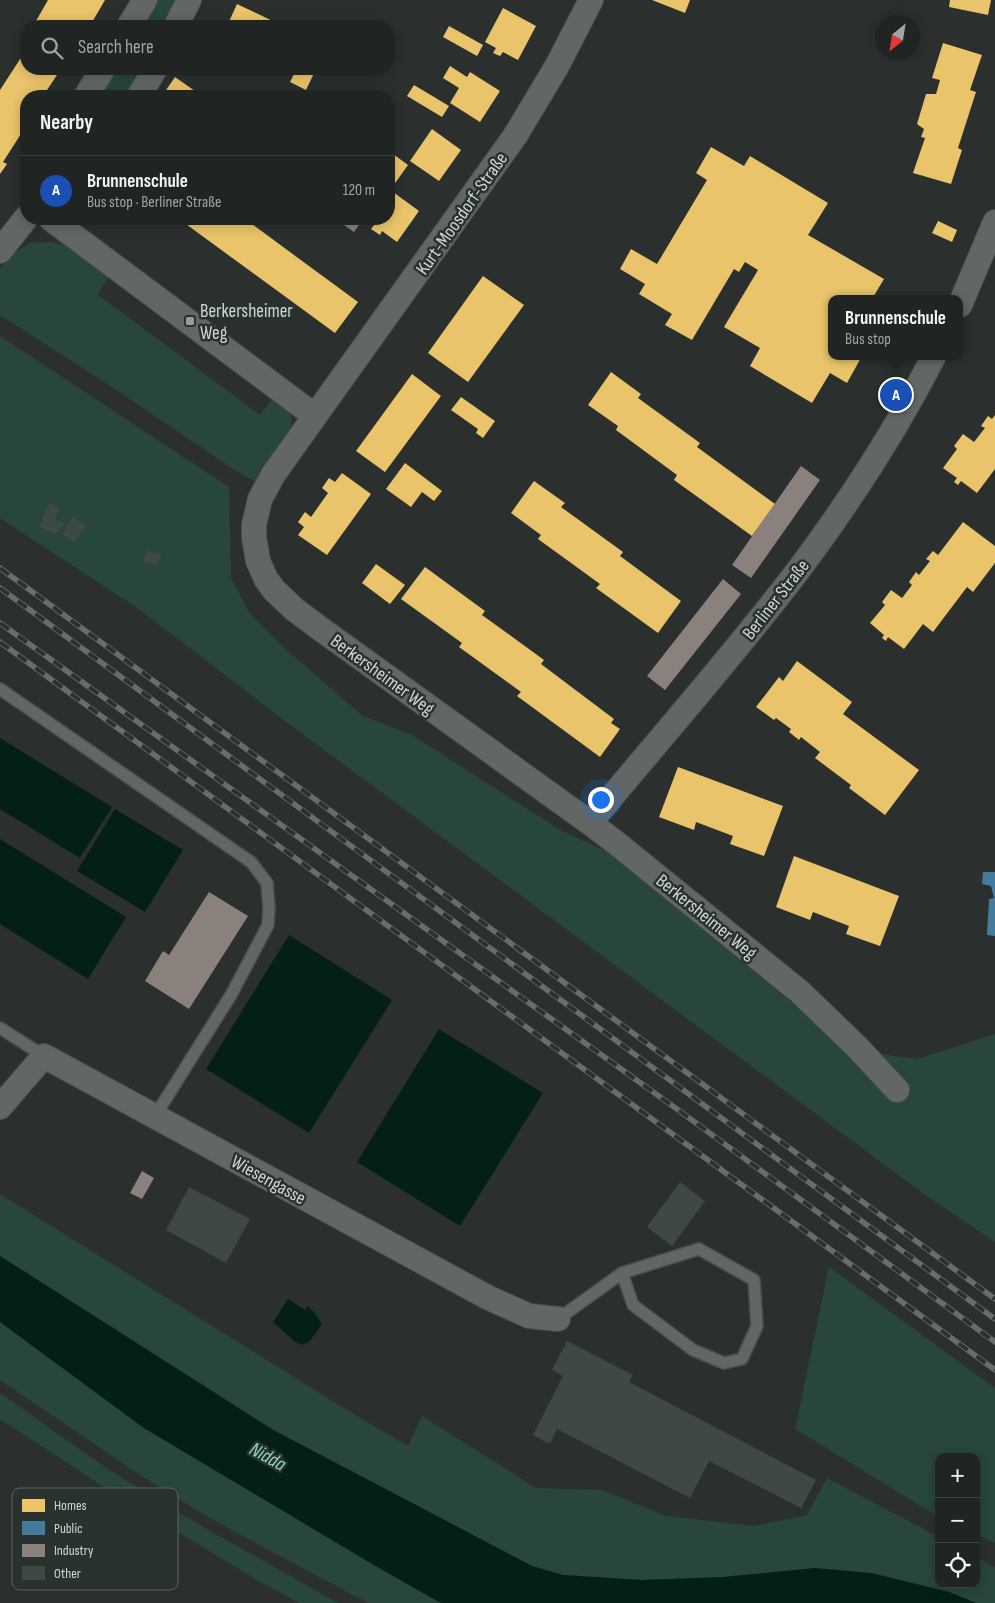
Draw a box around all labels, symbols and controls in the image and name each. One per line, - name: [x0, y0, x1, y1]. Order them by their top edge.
- north arrow: [875, 15, 920, 60]
- search box: [20, 20, 395, 75]
- icon: search: [38, 34, 66, 62]
- text: Search here: [78, 36, 154, 59]
- text: Nearby: [40, 110, 93, 135]
- street label: Kurt-Moosdorf-Straße: [411, 148, 513, 280]
- text: Brunnenschule: [87, 170, 188, 193]
- text: A: [52, 181, 60, 200]
- text: 120 m: [343, 181, 375, 200]
- text: Bus stop · Berliner Straße: [87, 193, 221, 212]
- popup: [828, 295, 963, 360]
- place label: Berkersheimer Weg: [200, 300, 293, 345]
- text: Brunnenschule: [845, 307, 946, 330]
- marker: Berkersheimer Weg: [184, 315, 196, 327]
- text: Bus stop: [845, 330, 891, 349]
- pin: A: [880, 376, 912, 414]
- street label: Berliner Straße: [738, 555, 815, 645]
- street label: Berkersheimer Weg: [326, 630, 439, 721]
- your location: [588, 787, 614, 813]
- street label: Berkersheimer Weg: [651, 870, 761, 965]
- street label: Wiesengasse: [227, 1150, 310, 1210]
- water label: Nidda: [245, 1437, 290, 1477]
- map controls: [935, 1453, 980, 1588]
- button: +: [935, 1453, 980, 1498]
- legend: [12, 1488, 178, 1590]
- text: Homes: [54, 1497, 87, 1514]
- button: −: [935, 1498, 980, 1543]
- text: Public: [54, 1520, 83, 1537]
- text: Industry: [54, 1542, 94, 1559]
- button: locate: [935, 1543, 980, 1588]
- text: Other: [54, 1565, 81, 1582]

